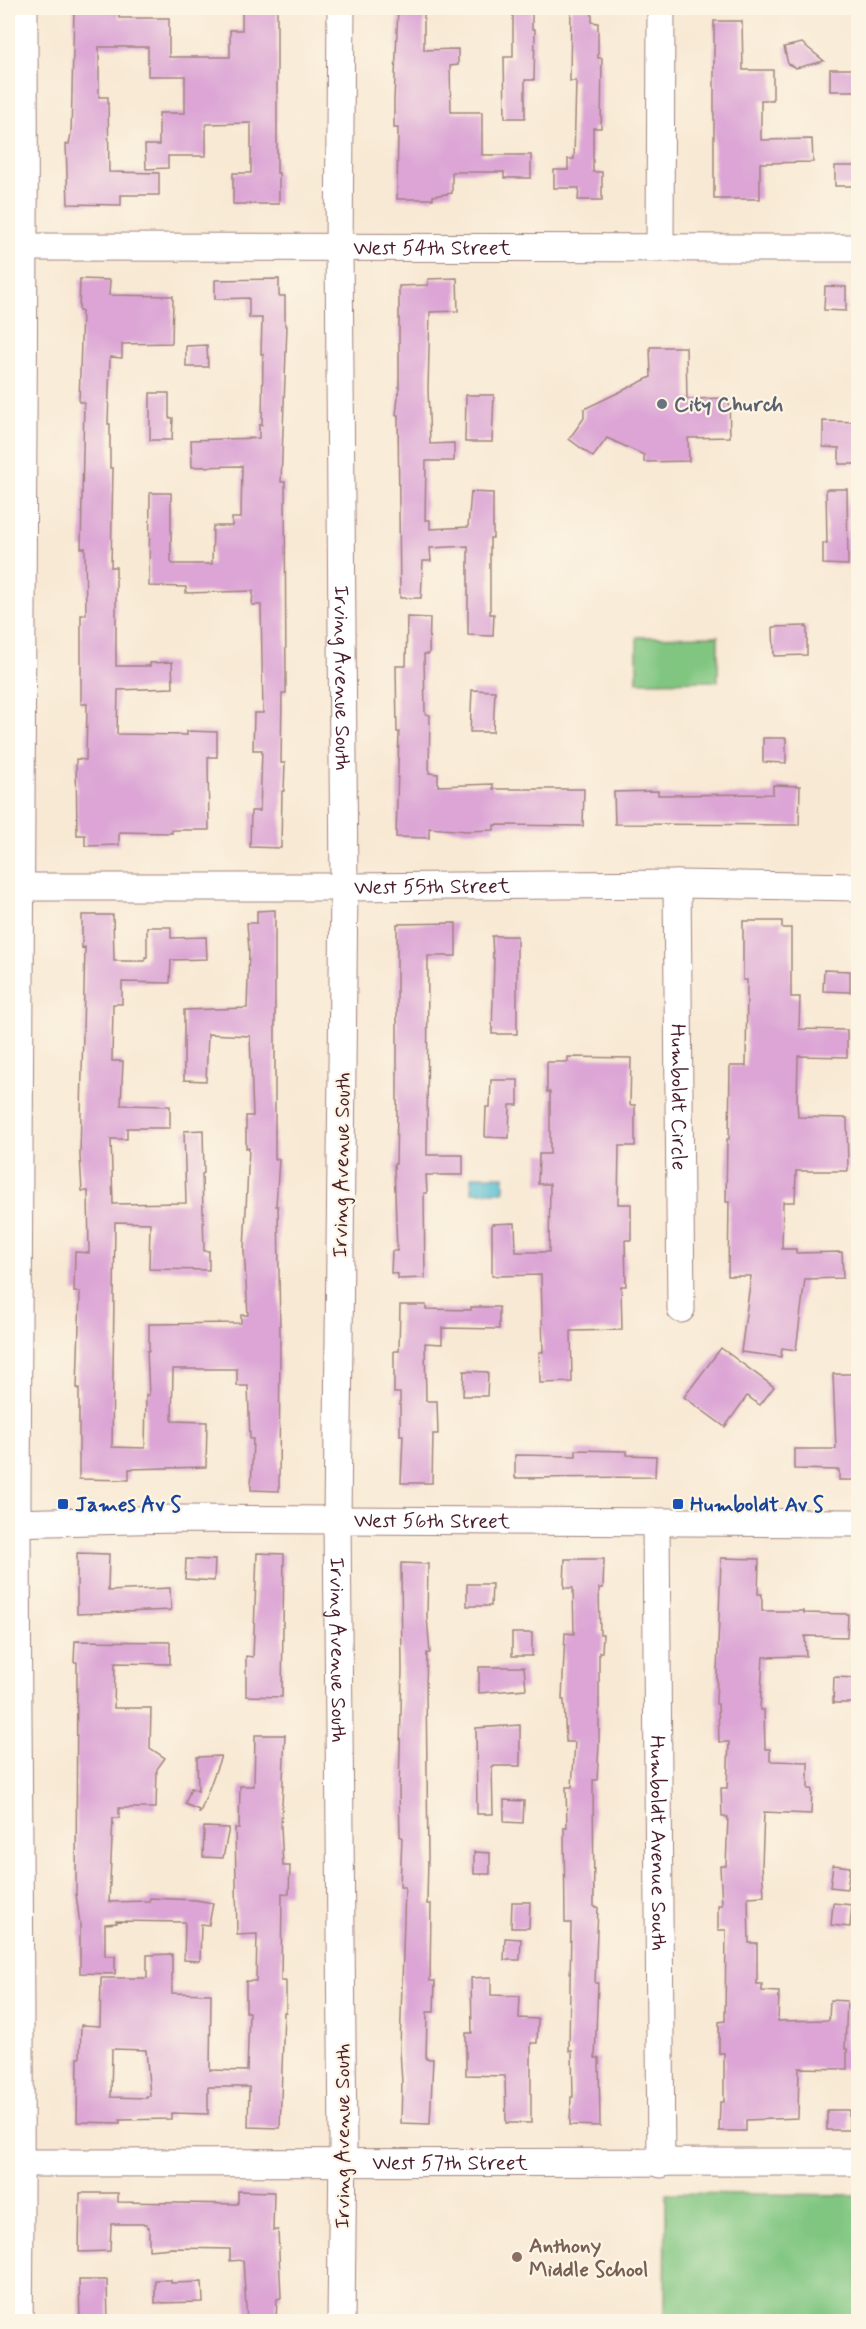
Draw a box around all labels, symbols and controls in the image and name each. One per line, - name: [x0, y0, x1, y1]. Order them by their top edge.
- street label: West 54th Street: [353, 234, 511, 263]
- place label: City Church: [674, 391, 784, 419]
- marker: City Church: [655, 397, 669, 411]
- street label: Irving Avenue South: [327, 585, 356, 771]
- street label: West 55th Street: [354, 872, 511, 902]
- street label: Humboldt Circle: [663, 1024, 693, 1170]
- street label: Irving Avenue South: [326, 1072, 358, 1258]
- place label: James Av S: [75, 1491, 181, 1519]
- place label: Humboldt Av S: [690, 1491, 824, 1519]
- marker: James Av S: [56, 1497, 70, 1511]
- marker: Humboldt Av S: [671, 1497, 685, 1511]
- street label: West 56th Street: [354, 1507, 511, 1536]
- street label: Irving Avenue South: [322, 1557, 352, 1743]
- street label: Humboldt Avenue South: [643, 1735, 672, 1951]
- street label: Irving Avenue South: [329, 2043, 357, 2229]
- street label: West 57th Street: [372, 2149, 528, 2178]
- place label: Anthony Middle School: [529, 2232, 648, 2284]
- marker: Anthony Middle School: [510, 2250, 524, 2264]

